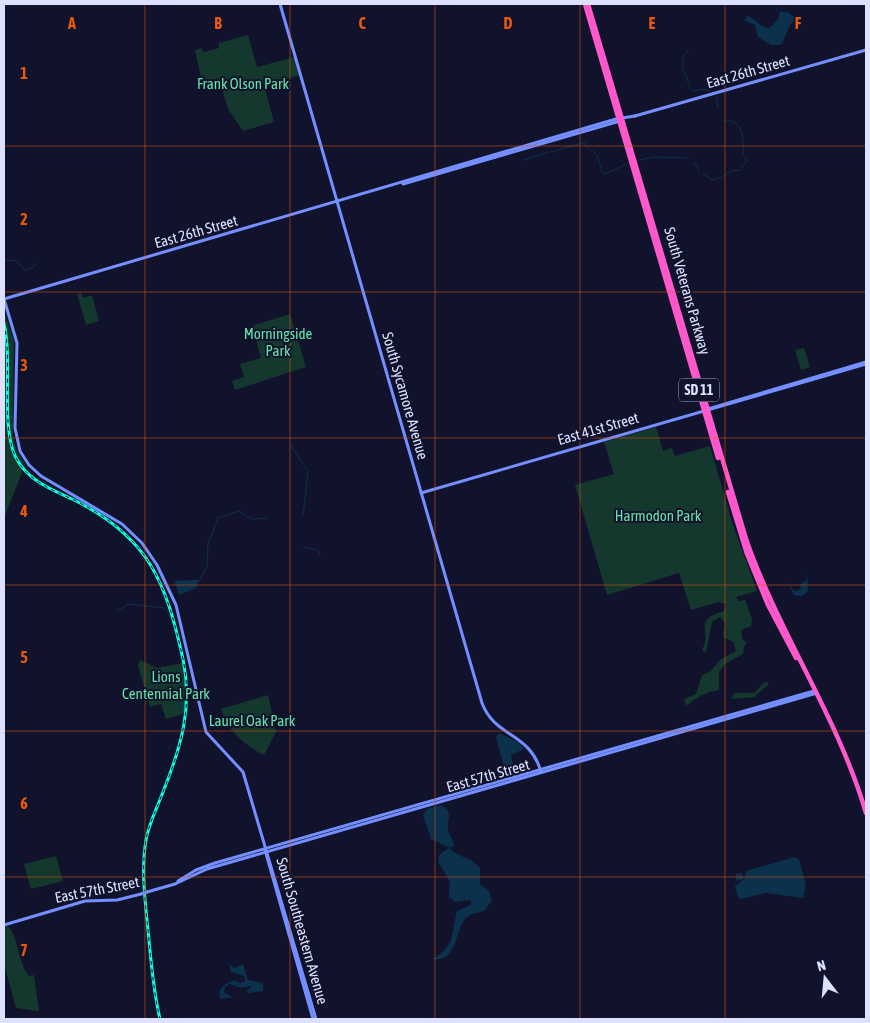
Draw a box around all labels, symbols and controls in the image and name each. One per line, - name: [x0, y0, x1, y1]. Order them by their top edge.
- text: A: [67, 14, 76, 32]
- text: B: [214, 14, 222, 32]
- text: C: [358, 14, 366, 32]
- text: D: [504, 14, 513, 32]
- text: E: [649, 14, 656, 32]
- text: F: [795, 14, 802, 32]
- street label: East 26th Street: [704, 52, 791, 92]
- text: 1: [20, 64, 28, 82]
- park label: Frank Olson Park: [197, 75, 290, 92]
- text: 2: [20, 210, 28, 228]
- street label: East 26th Street: [152, 212, 239, 252]
- street label: South Veterans Parkway: [661, 225, 714, 356]
- park label: Morningside Park: [244, 325, 313, 359]
- street label: South Sycamore Avenue: [379, 330, 432, 462]
- text: 3: [20, 356, 28, 374]
- road number: SD 11: [679, 378, 719, 402]
- street label: East 41st Street: [555, 409, 640, 448]
- text: 4: [19, 502, 28, 520]
- park label: Harmodon Park: [615, 507, 702, 524]
- text: 5: [20, 648, 28, 666]
- park label: Lions Centennial Park: [122, 668, 210, 702]
- park label: Laurel Oak Park: [209, 712, 296, 729]
- street label: East 57th Street: [444, 756, 531, 796]
- text: 6: [20, 794, 28, 812]
- street label: South Southeastern Avenue: [273, 856, 332, 1006]
- street label: East 57th Street: [53, 873, 141, 906]
- text: 7: [20, 941, 28, 959]
- north arrow: [800, 953, 850, 1003]
- text: N: [815, 957, 828, 974]

